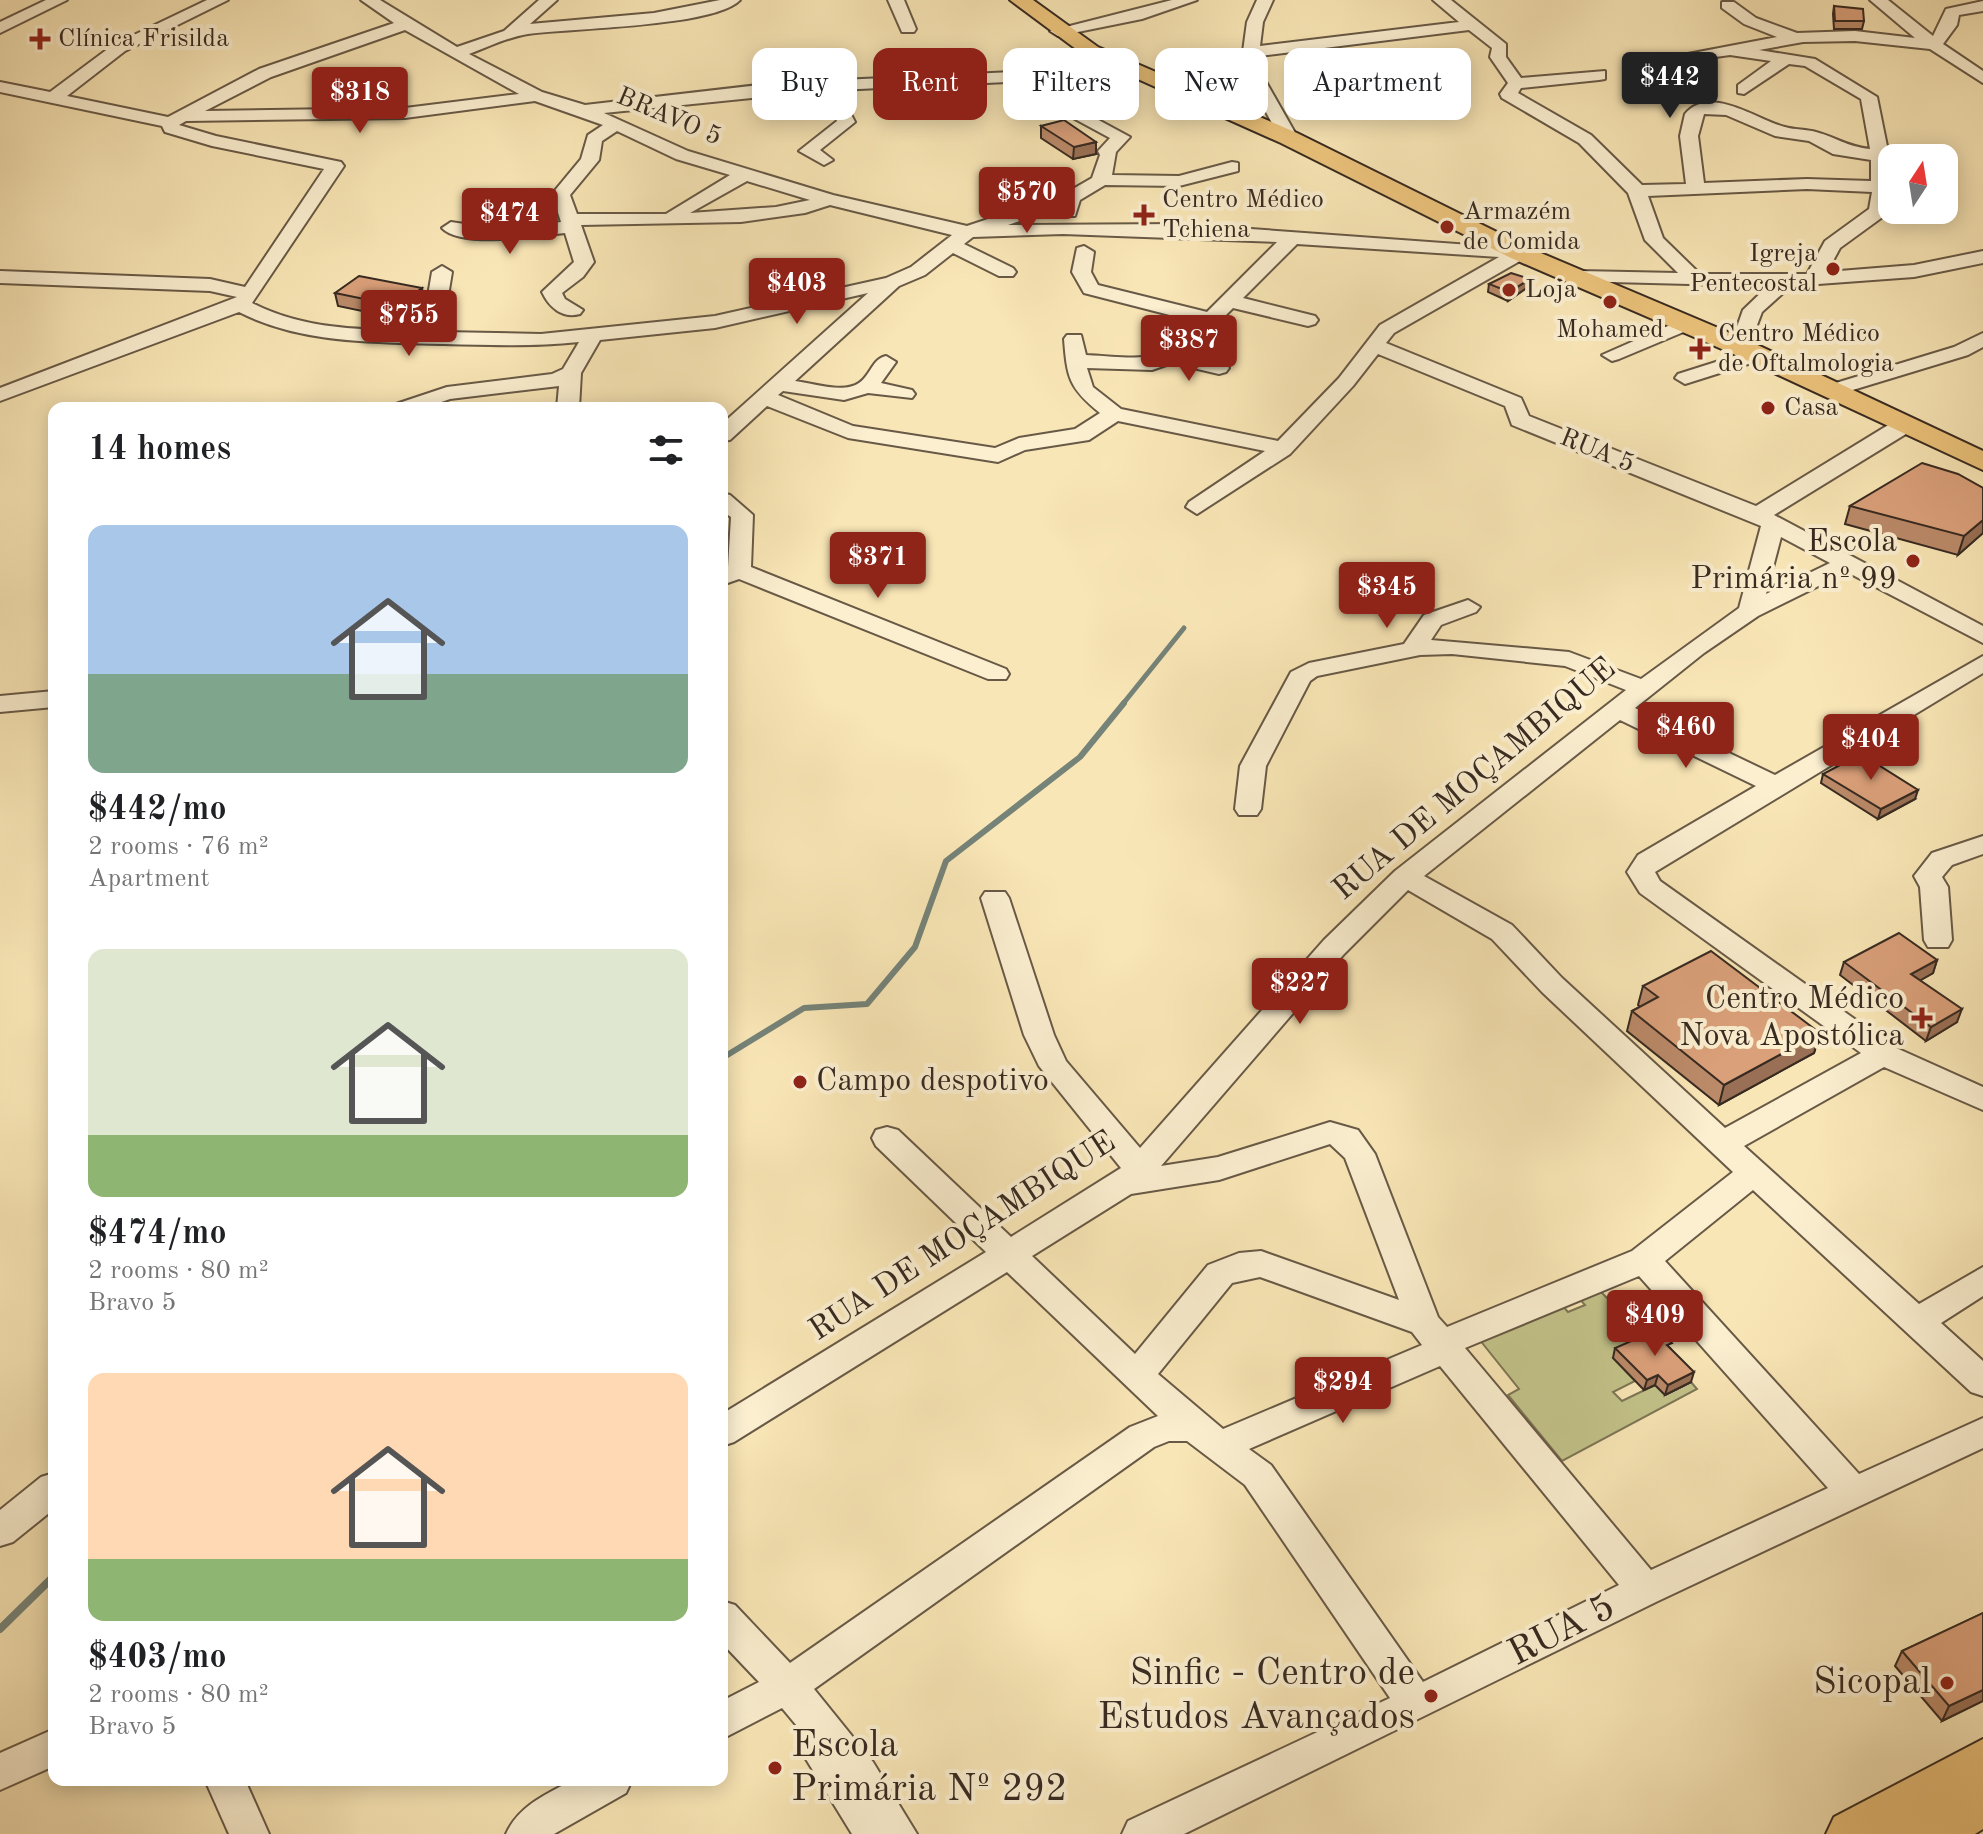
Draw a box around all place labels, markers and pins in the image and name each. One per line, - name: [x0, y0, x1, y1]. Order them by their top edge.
- place label: Clínica Frisilda: [58, 26, 229, 52]
- marker: Clínica Frisilda: [29, 28, 51, 50]
- pin: $442: [1623, 52, 1717, 120]
- pin: $318: [313, 67, 407, 135]
- pin: $570: [980, 167, 1074, 235]
- place label: Centro Médico Tchiena: [1162, 187, 1324, 243]
- pin: $474: [463, 188, 557, 256]
- place label: Armazém de Comida: [1463, 199, 1580, 255]
- marker: Centro Médico Tchiena: [1133, 204, 1155, 226]
- marker: Armazém de Comida: [1438, 218, 1456, 236]
- place label: Igreja Pentecostal: [1689, 241, 1817, 297]
- pin: $403: [750, 258, 844, 326]
- marker: Igreja Pentecostal: [1824, 260, 1842, 278]
- place label: Loja: [1525, 277, 1577, 303]
- marker: Loja: [1500, 281, 1518, 299]
- pin: $755: [362, 290, 456, 358]
- marker: Mohamed: [1601, 293, 1619, 311]
- pin: $387: [1142, 315, 1236, 383]
- place label: Mohamed: [1556, 317, 1664, 343]
- place label: Centro Médico de Oftalmologia: [1718, 321, 1894, 377]
- marker: Centro Médico de Oftalmologia: [1689, 338, 1711, 360]
- place label: Casa: [1784, 395, 1839, 421]
- marker: Casa: [1759, 399, 1777, 417]
- place label: Escola Primária nº 99: [1690, 527, 1897, 596]
- pin: $371: [831, 532, 925, 600]
- marker: Escola Primária nº 99: [1904, 552, 1922, 570]
- pin: $345: [1340, 562, 1434, 630]
- pin: $460: [1639, 702, 1733, 770]
- pin: $404: [1824, 714, 1918, 782]
- pin: $227: [1253, 958, 1347, 1026]
- place label: Centro Médico Nova Apostólica: [1679, 984, 1904, 1053]
- marker: Centro Médico Nova Apostólica: [1911, 1007, 1933, 1029]
- place label: Campo despotivo: [816, 1066, 1049, 1098]
- marker: Campo despotivo: [791, 1073, 809, 1091]
- pin: $409: [1608, 1290, 1702, 1358]
- pin: $294: [1296, 1357, 1390, 1425]
- place label: Sinfic - Centro de Estudos Avançados: [1098, 1655, 1415, 1737]
- place label: Sicopal: [1813, 1664, 1931, 1702]
- marker: Sicopal: [1938, 1674, 1956, 1692]
- marker: Sinfic - Centro de Estudos Avançados: [1422, 1687, 1440, 1705]
- place label: Escola Primária Nº 292: [791, 1727, 1067, 1809]
- marker: Escola Primária Nº 292: [766, 1759, 784, 1777]

